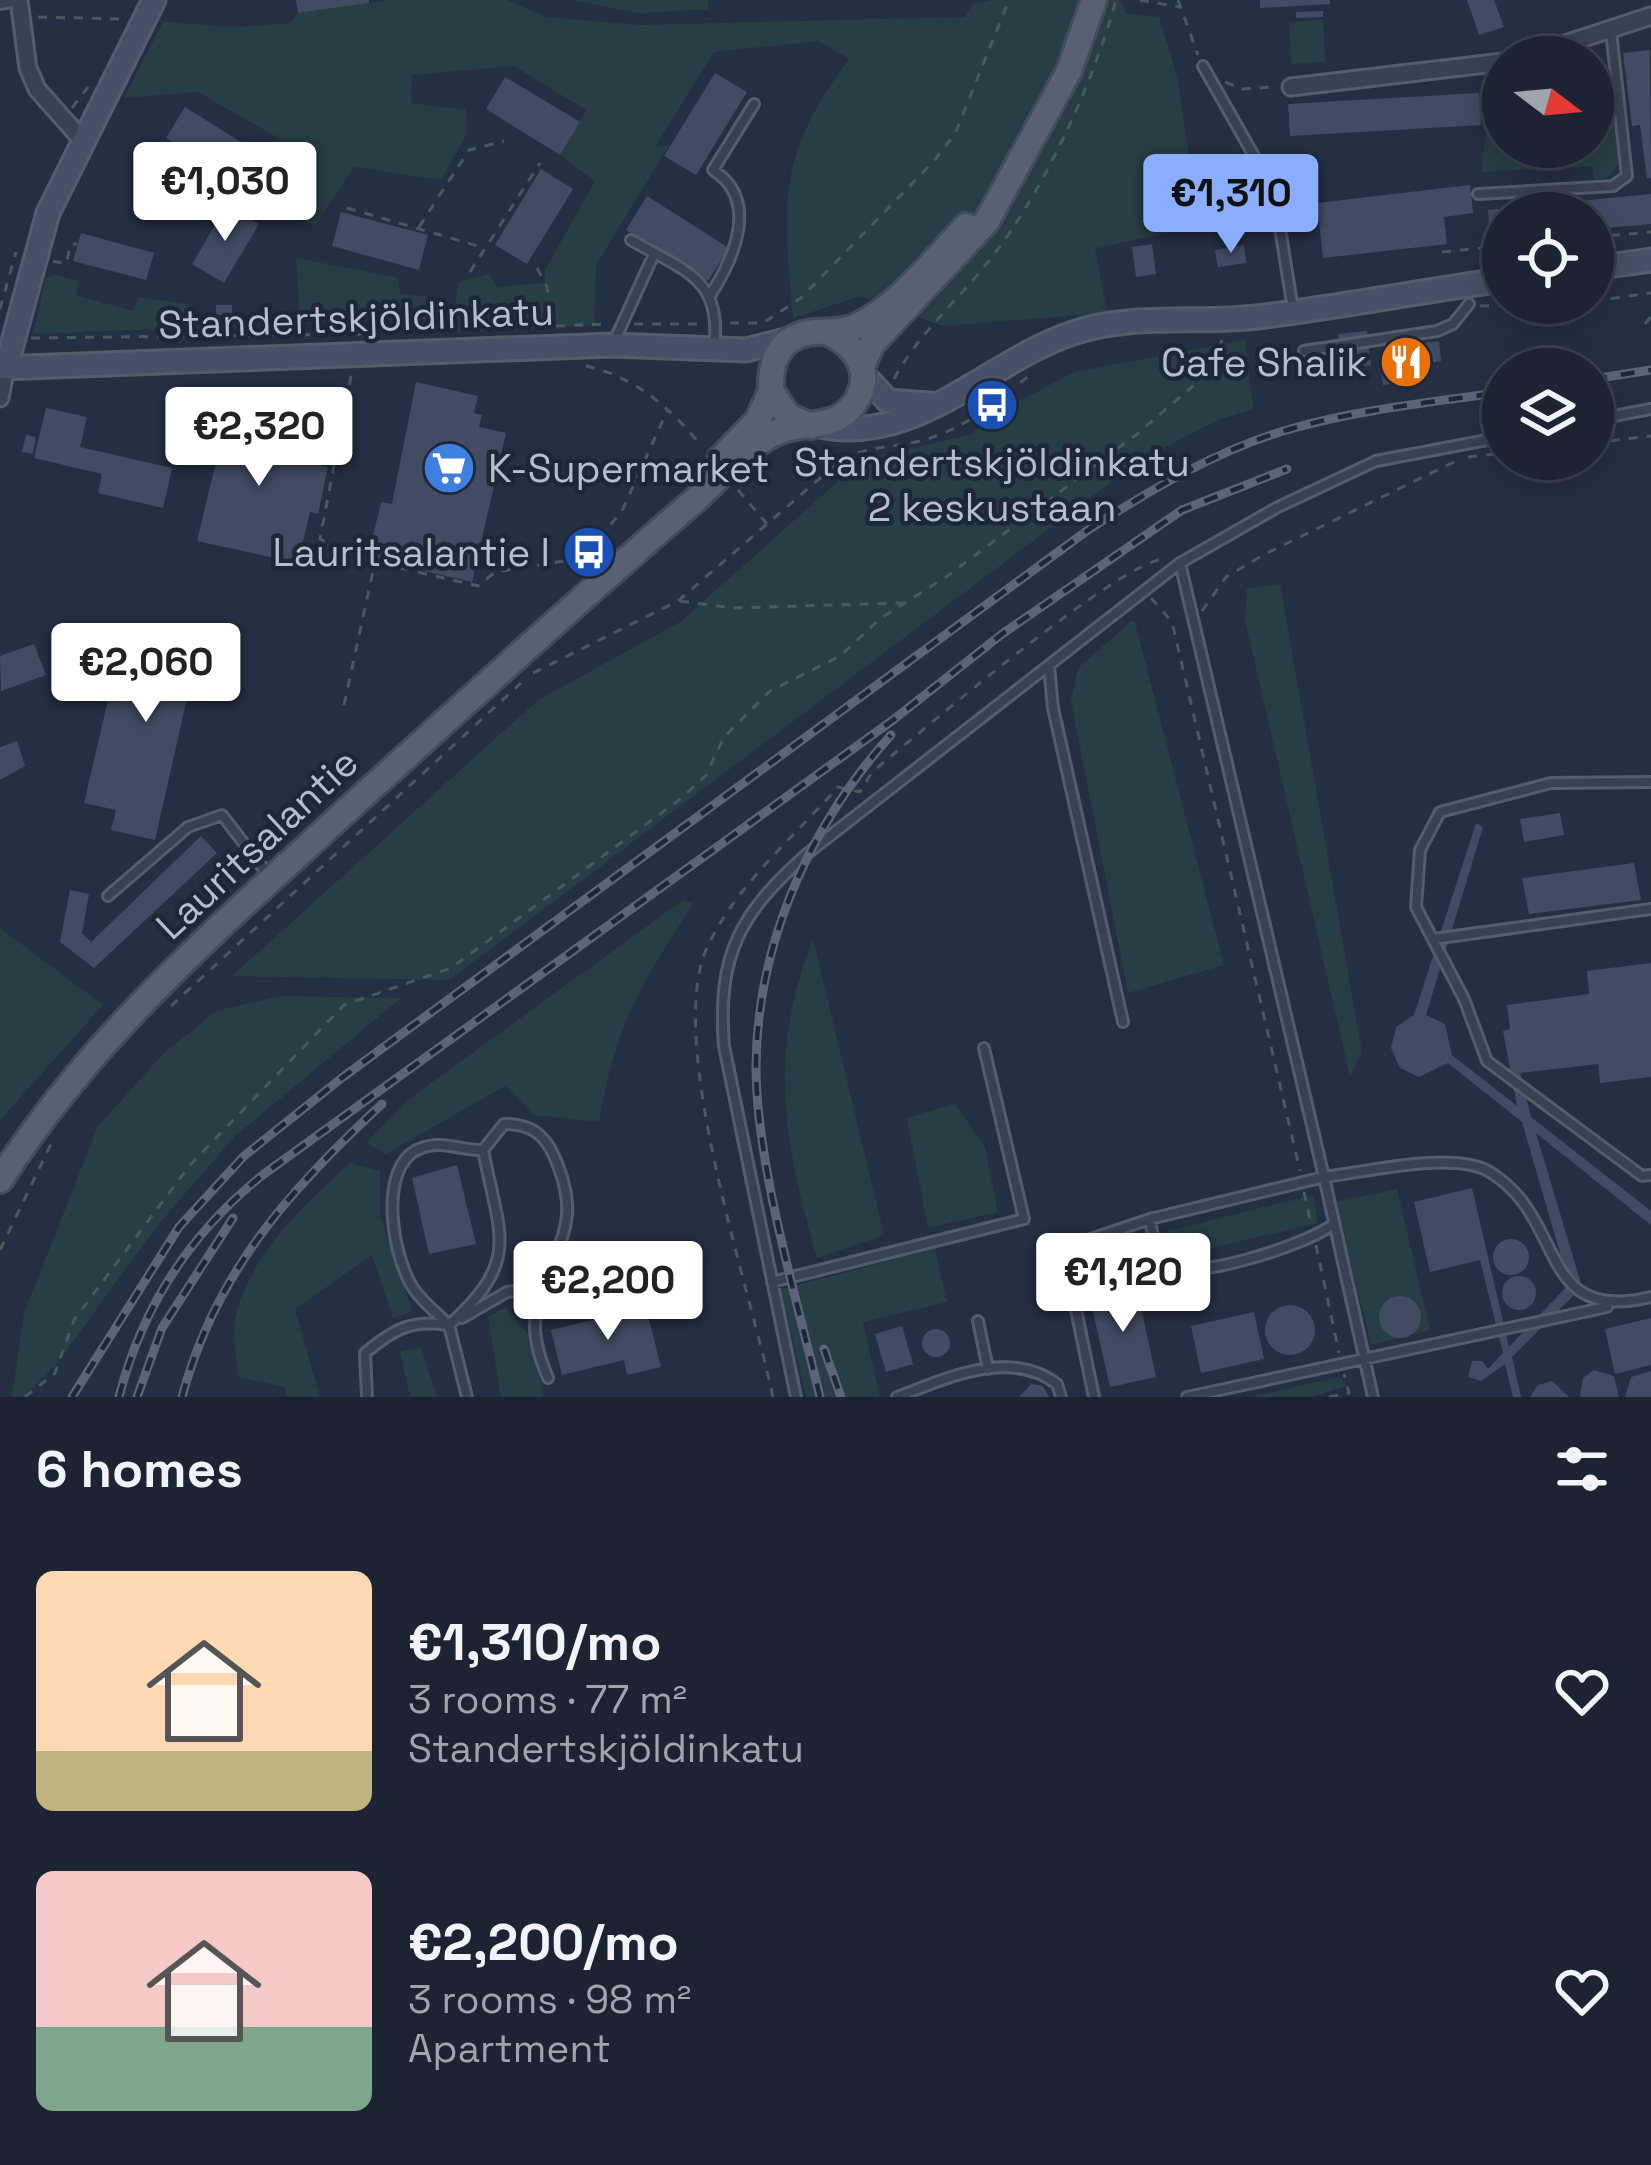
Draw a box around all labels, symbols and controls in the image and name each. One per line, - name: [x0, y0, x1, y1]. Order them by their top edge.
- north arrow: [1482, 36, 1614, 168]
- map controls: [1482, 36, 1614, 480]
- pin: €1,030: [127, 142, 323, 244]
- pin: €1,310: [1133, 154, 1329, 256]
- text: €1,030: [160, 156, 290, 205]
- text: €1,310: [1170, 168, 1292, 217]
- button: locate: [1482, 192, 1614, 324]
- street label: Standertskjöldinkatu: [157, 287, 555, 349]
- restaurant icon: Cafe Shalik: [1378, 334, 1434, 390]
- place label: Cafe Shalik: [1161, 338, 1367, 387]
- button: layers: [1482, 348, 1614, 480]
- bus stop icon: Standertskjöldinkatu 2 keskustaan: [964, 377, 1020, 433]
- pin: €2,320: [161, 387, 357, 489]
- text: €2,320: [192, 401, 326, 450]
- place label: Standertskjöldinkatu 2 keskustaan: [794, 438, 1190, 532]
- supermarket icon: K-Supermarket: [421, 440, 477, 496]
- place label: K-Supermarket: [488, 444, 769, 493]
- bus stop icon: Lauritsalantie I: [561, 524, 617, 580]
- place label: Lauritsalantie I: [272, 528, 550, 577]
- pin: €2,060: [48, 623, 244, 725]
- text: €2,060: [78, 637, 214, 686]
- street label: Lauritsalantie: [146, 738, 368, 950]
- pin: €1,120: [1025, 1233, 1221, 1335]
- pin: €2,200: [510, 1241, 706, 1343]
- text: €1,120: [1063, 1247, 1183, 1296]
- text: €2,200: [541, 1255, 675, 1304]
- icon: filters: [1549, 1436, 1615, 1502]
- text: 6 homes: [36, 1437, 243, 1502]
- text: €1,310/mo: [408, 1610, 661, 1675]
- icon: home: [132, 1619, 276, 1763]
- icon: heart: [1549, 1658, 1615, 1724]
- text: 3 rooms · 77 m²: [408, 1675, 687, 1724]
- text: Standertskjöldinkatu: [408, 1724, 804, 1773]
- text: €2,200/mo: [408, 1910, 679, 1975]
- icon: home: [132, 1919, 276, 2063]
- icon: heart: [1549, 1958, 1615, 2024]
- text: 3 rooms · 98 m²: [408, 1975, 691, 2024]
- text: Apartment: [408, 2024, 611, 2073]

